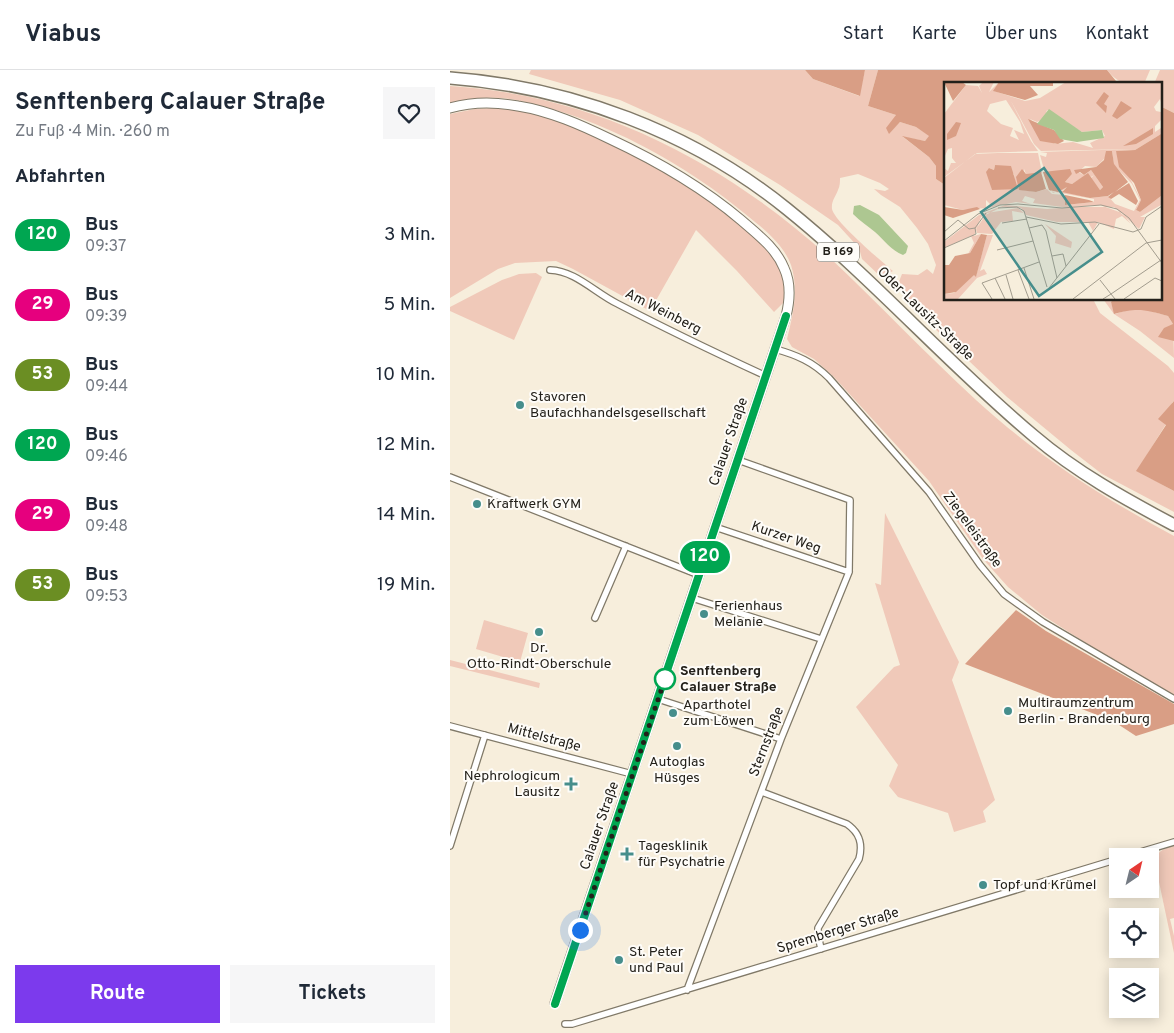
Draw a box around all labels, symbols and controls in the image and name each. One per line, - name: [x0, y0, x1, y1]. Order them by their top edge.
- text: Viabus: [25, 20, 101, 50]
- text: Start: [843, 23, 884, 46]
- text: Karte: [912, 23, 957, 46]
- text: Über uns: [985, 23, 1057, 46]
- text: Kontakt: [1085, 23, 1149, 46]
- inset map: [944, 82, 1162, 300]
- button: heart: [383, 87, 435, 139]
- text: Senftenberg Calauer Straße: [15, 88, 325, 118]
- text: Zu Fuß · 4 Min. · 260 m: [15, 122, 170, 142]
- text: Abfahrten: [15, 165, 105, 189]
- text: Bus: [85, 213, 119, 237]
- text: 120: [27, 223, 58, 246]
- text: 3 Min.: [384, 223, 435, 247]
- text: 09:37: [85, 237, 126, 257]
- road number: B 169: [817, 242, 859, 262]
- street label: Oder-Lausitz-Straße: [873, 264, 977, 364]
- text: Bus: [85, 283, 119, 307]
- street label: Am Weinberg: [622, 285, 704, 339]
- text: 29: [31, 293, 54, 316]
- text: 5 Min.: [384, 293, 435, 317]
- text: 09:39: [85, 307, 127, 327]
- text: Bus: [85, 353, 119, 377]
- text: 53: [32, 363, 53, 386]
- text: 10 Min.: [376, 363, 435, 387]
- text: 09:44: [85, 377, 128, 397]
- place label: Stavoren Baufachhandelsgesellschaft: [530, 389, 706, 422]
- street label: Calauer Straße: [706, 396, 752, 488]
- marker: Stavoren Baufachhandelsgesellschaft: [514, 399, 526, 411]
- text: Bus: [85, 423, 119, 447]
- text: 120: [27, 433, 58, 456]
- text: 12 Min.: [377, 433, 435, 457]
- text: 09:46: [85, 447, 128, 467]
- street label: Ziegeleistraße: [939, 489, 1005, 571]
- text: Bus: [85, 493, 119, 517]
- place label: Kraftwerk GYM: [487, 496, 581, 513]
- marker: Kraftwerk GYM: [471, 498, 483, 510]
- text: 29: [31, 503, 54, 526]
- text: 14 Min.: [377, 503, 435, 527]
- text: 09:48: [85, 517, 128, 537]
- street label: Kurzer Weg: [749, 518, 823, 558]
- line badge: 120: [676, 541, 734, 573]
- text: 120: [690, 545, 720, 568]
- text: Bus: [85, 563, 119, 587]
- text: 53: [32, 573, 53, 596]
- text: 19 Min.: [377, 573, 435, 597]
- text: 09:53: [85, 587, 128, 607]
- place label: Ferienhaus Melanie: [714, 598, 783, 631]
- marker: Ferienhaus Melanie: [698, 608, 710, 620]
- marker: Dr. Otto-Rindt-Oberschule: [533, 626, 545, 638]
- place label: Dr. Otto-Rindt-Oberschule: [467, 640, 611, 673]
- place label: Senftenberg Calauer Straße: [680, 663, 777, 696]
- marker: Senftenberg Calauer Straße: [654, 668, 676, 690]
- place label: Multiraumzentrum Berlin - Brandenburg: [1018, 695, 1150, 728]
- place label: Aparthotel zum Löwen: [683, 697, 754, 730]
- street label: Sternstraße: [746, 705, 788, 779]
- marker: Multiraumzentrum Berlin - Brandenburg: [1002, 705, 1014, 717]
- marker: Aparthotel zum Löwen: [667, 707, 679, 719]
- street label: Mittelstraße: [505, 720, 583, 756]
- marker: Autoglas Hüsges: [671, 740, 683, 752]
- place label: Autoglas Hüsges: [649, 754, 705, 787]
- place label: Nephrologicum Lausitz: [464, 768, 560, 801]
- marker: Nephrologicum Lausitz: [564, 777, 578, 791]
- street label: Calauer Straße: [577, 780, 623, 872]
- place label: Tagesklinik für Psychatrie: [638, 838, 725, 871]
- marker: Tagesklinik für Psychatrie: [620, 847, 634, 861]
- north arrow: [1109, 848, 1159, 898]
- map controls: [1109, 848, 1159, 1018]
- place label: Topf und Krümel: [993, 877, 1096, 894]
- marker: Topf und Krümel: [977, 879, 989, 891]
- street label: Spremberger Straße: [775, 904, 901, 958]
- button: locate: [1109, 908, 1159, 958]
- your location: [568, 918, 593, 943]
- place label: St. Peter und Paul: [629, 944, 684, 977]
- marker: St. Peter und Paul: [613, 954, 625, 966]
- button: Route: [15, 965, 220, 1023]
- button: Tickets: [230, 965, 435, 1023]
- button: layers: [1109, 968, 1159, 1018]

